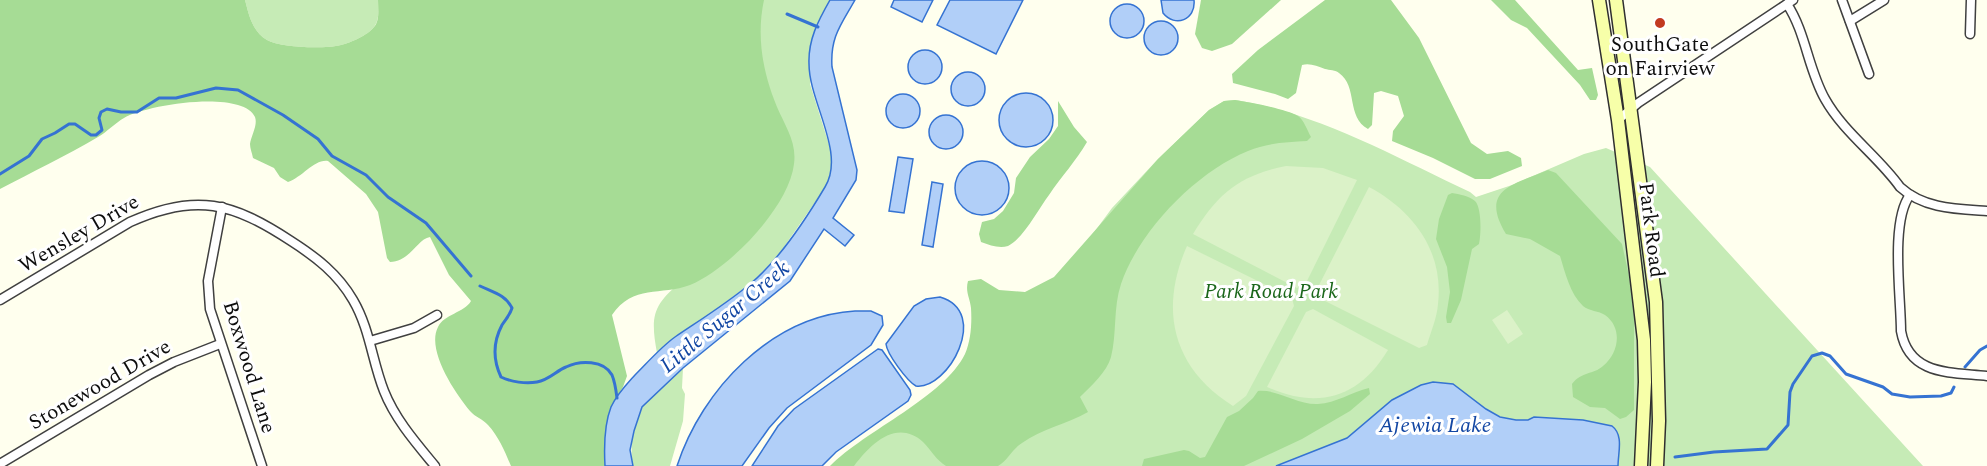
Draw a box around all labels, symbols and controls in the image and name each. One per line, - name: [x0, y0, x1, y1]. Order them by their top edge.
- marker: SouthGate on Fairview: [1653, 16, 1667, 30]
- place label: SouthGate on Fairview: [1605, 29, 1716, 85]
- street label: Park Road: [1629, 180, 1673, 280]
- street label: Wensley Drive: [13, 186, 145, 282]
- water label: Little Sugar Creek: [653, 253, 797, 381]
- park label: Park Road Park: [1204, 276, 1338, 308]
- street label: Boxwood Lane: [214, 297, 284, 437]
- street label: Stonewood Drive: [23, 331, 177, 439]
- water label: Ajewia Lake: [1378, 409, 1491, 442]

